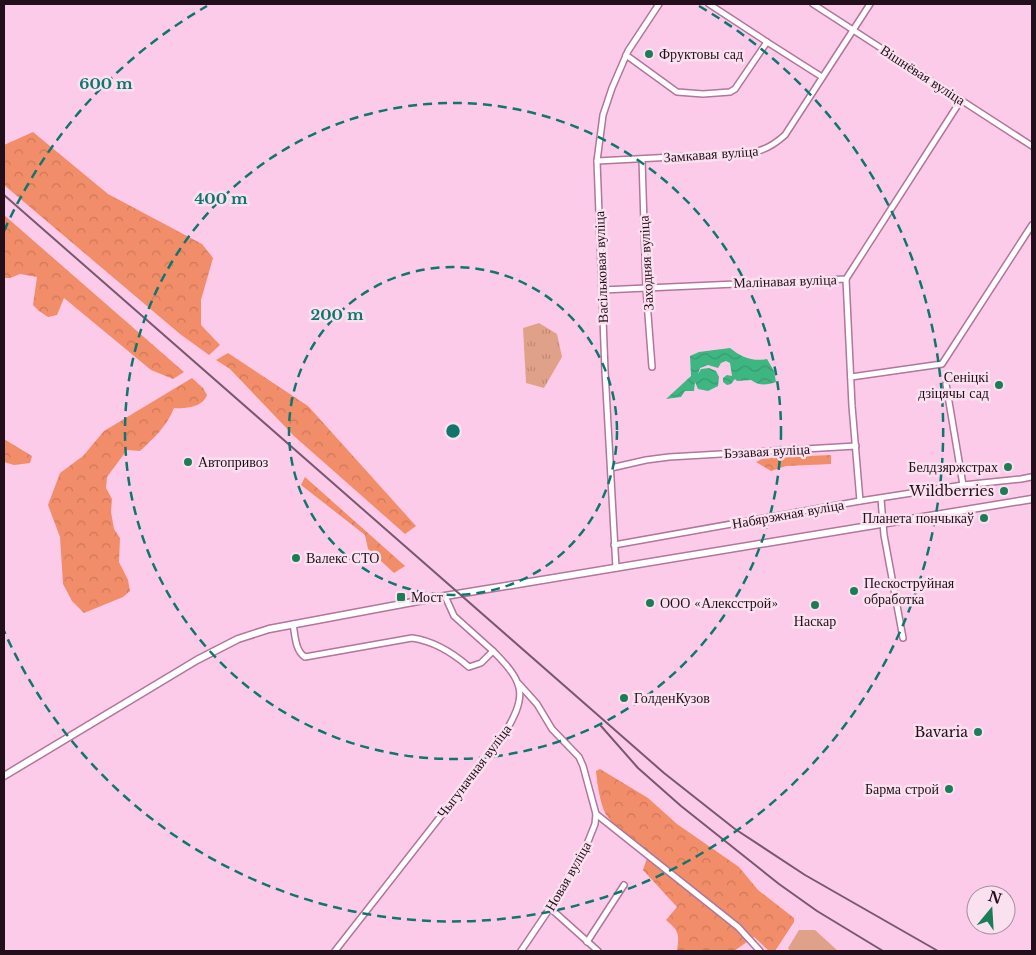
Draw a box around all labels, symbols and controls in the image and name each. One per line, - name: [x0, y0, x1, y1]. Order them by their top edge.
- street label: Вішнёвая вуліца: [877, 41, 970, 110]
- place label: Фруктовы сад: [659, 45, 743, 63]
- marker: Фруктовы сад: [643, 48, 655, 60]
- text: 600 m: [79, 74, 133, 93]
- street label: Замкавая вуліца: [663, 142, 760, 166]
- text: 400 m: [194, 189, 248, 208]
- street label: Васільковая вуліца: [590, 210, 612, 323]
- street label: Заходняя вуліца: [634, 214, 657, 311]
- street label: Малінавая вуліца: [733, 270, 838, 292]
- text: 200 m: [311, 305, 364, 324]
- place label: Сеніцкі дзіцячы сад: [918, 368, 989, 402]
- marker: Сеніцкі дзіцячы сад: [993, 379, 1005, 391]
- centre of rings: [444, 422, 462, 440]
- street label: Бэзавая вуліца: [724, 440, 811, 462]
- place label: Автопривоз: [198, 453, 269, 471]
- marker: Автопривоз: [182, 456, 194, 468]
- place label: Белдзяржстрах: [908, 458, 998, 476]
- marker: Белдзяржстрах: [1002, 461, 1014, 473]
- place label: Wildberries: [908, 482, 994, 500]
- marker: Wildberries: [998, 485, 1010, 497]
- street label: Набярэжная вуліца: [731, 495, 846, 533]
- place label: Планета пончыкаў: [862, 509, 974, 527]
- marker: Планета пончыкаў: [978, 512, 990, 524]
- place label: Валекс СТО: [306, 549, 379, 567]
- marker: Валекс СТО: [290, 552, 302, 564]
- place label: Пескоструйная обработка: [864, 574, 955, 608]
- marker: Пескоструйная обработка: [848, 585, 860, 597]
- place label: Мост: [411, 588, 443, 606]
- marker: Мост: [395, 591, 407, 603]
- place label: ООО «Алексстрой»: [660, 594, 778, 612]
- marker: ООО «Алексстрой»: [644, 597, 656, 609]
- marker: Наскар: [809, 599, 821, 611]
- place label: Наскар: [794, 612, 836, 630]
- place label: ГолденКузов: [634, 689, 710, 707]
- marker: ГолденКузов: [618, 692, 630, 704]
- street label: Чыгуначная вуліца: [433, 720, 516, 821]
- place label: Bavaria: [914, 723, 968, 741]
- marker: Bavaria: [972, 726, 984, 738]
- place label: Барма строй: [865, 780, 939, 798]
- marker: Барма строй: [943, 783, 955, 795]
- street label: Новая вуліца: [541, 837, 596, 914]
- north arrow: [966, 885, 1016, 935]
- text: N: [986, 887, 1004, 908]

